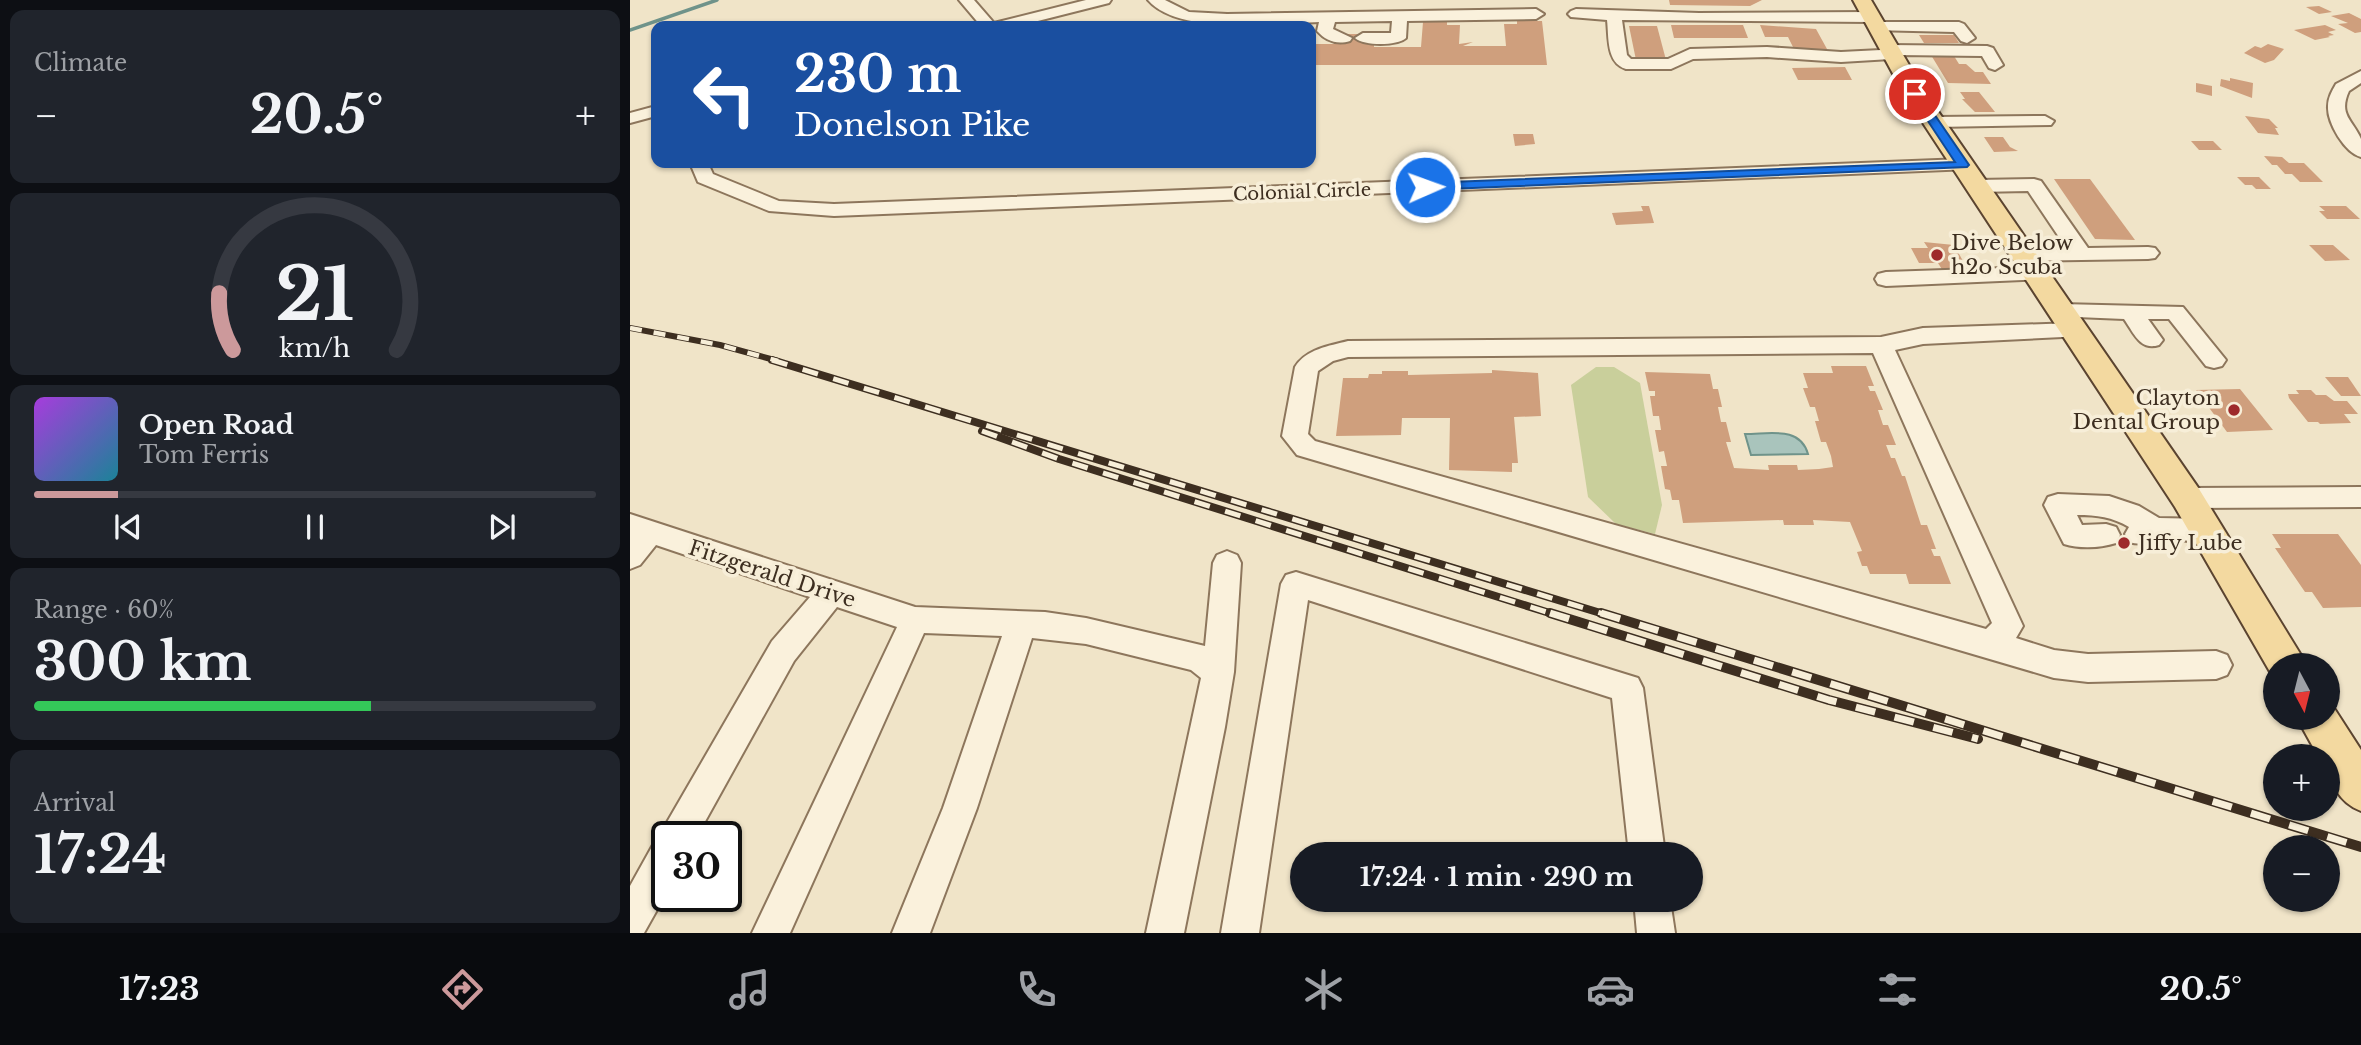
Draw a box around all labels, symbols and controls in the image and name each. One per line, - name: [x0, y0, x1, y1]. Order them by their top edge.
- text: 230 m: [794, 44, 961, 105]
- text: Climate: [34, 49, 127, 77]
- icon: left: [679, 49, 770, 140]
- pin: [1885, 64, 1945, 124]
- icon: arrive: [1896, 75, 1934, 113]
- text: 20.5°: [250, 83, 384, 147]
- text: −: [34, 92, 58, 139]
- text: +: [575, 92, 596, 139]
- text: Donelson Pike: [794, 105, 1030, 145]
- position arrow: [1388, 150, 1462, 224]
- street label: Colonial Circle: [1233, 179, 1371, 205]
- place label: Dive Below h2o Scuba: [1951, 230, 2073, 280]
- marker: Dive Below h2o Scuba: [1929, 247, 1945, 263]
- text: 21: [275, 249, 355, 340]
- text: km/h: [280, 333, 350, 364]
- place label: Clayton Dental Group: [2072, 385, 2220, 435]
- marker: Clayton Dental Group: [2226, 402, 2242, 418]
- text: Open Road: [139, 409, 294, 441]
- text: Tom Ferris: [139, 441, 269, 469]
- icon: previous: [109, 508, 147, 546]
- icon: pause: [296, 508, 334, 546]
- icon: next: [483, 508, 521, 546]
- place label: Jiffy Lube: [2135, 530, 2242, 556]
- street label: Fitzgerald Drive: [685, 535, 859, 613]
- marker: Jiffy Lube: [2116, 535, 2132, 551]
- text: Range · 60%: [34, 596, 174, 624]
- text: 300 km: [34, 630, 252, 694]
- north arrow: [2263, 653, 2340, 730]
- map controls: [2263, 653, 2340, 912]
- button: +: [2263, 744, 2340, 821]
- text: Arrival: [34, 789, 115, 817]
- speed limit sign: 30: [651, 821, 742, 912]
- text: 17:24: [34, 823, 167, 887]
- button: −: [2263, 835, 2340, 912]
- text: 17:24 · 1 min · 290 m: [1360, 861, 1633, 893]
- icon: directions: [438, 965, 487, 1014]
- icon: music: [725, 965, 774, 1014]
- icon: phone: [1012, 965, 1061, 1014]
- icon: climate: [1299, 965, 1348, 1014]
- icon: car: [1586, 965, 1635, 1014]
- icon: filters: [1873, 965, 1922, 1014]
- text: 17:23: [119, 969, 200, 1009]
- text: 20.5°: [2160, 969, 2242, 1009]

